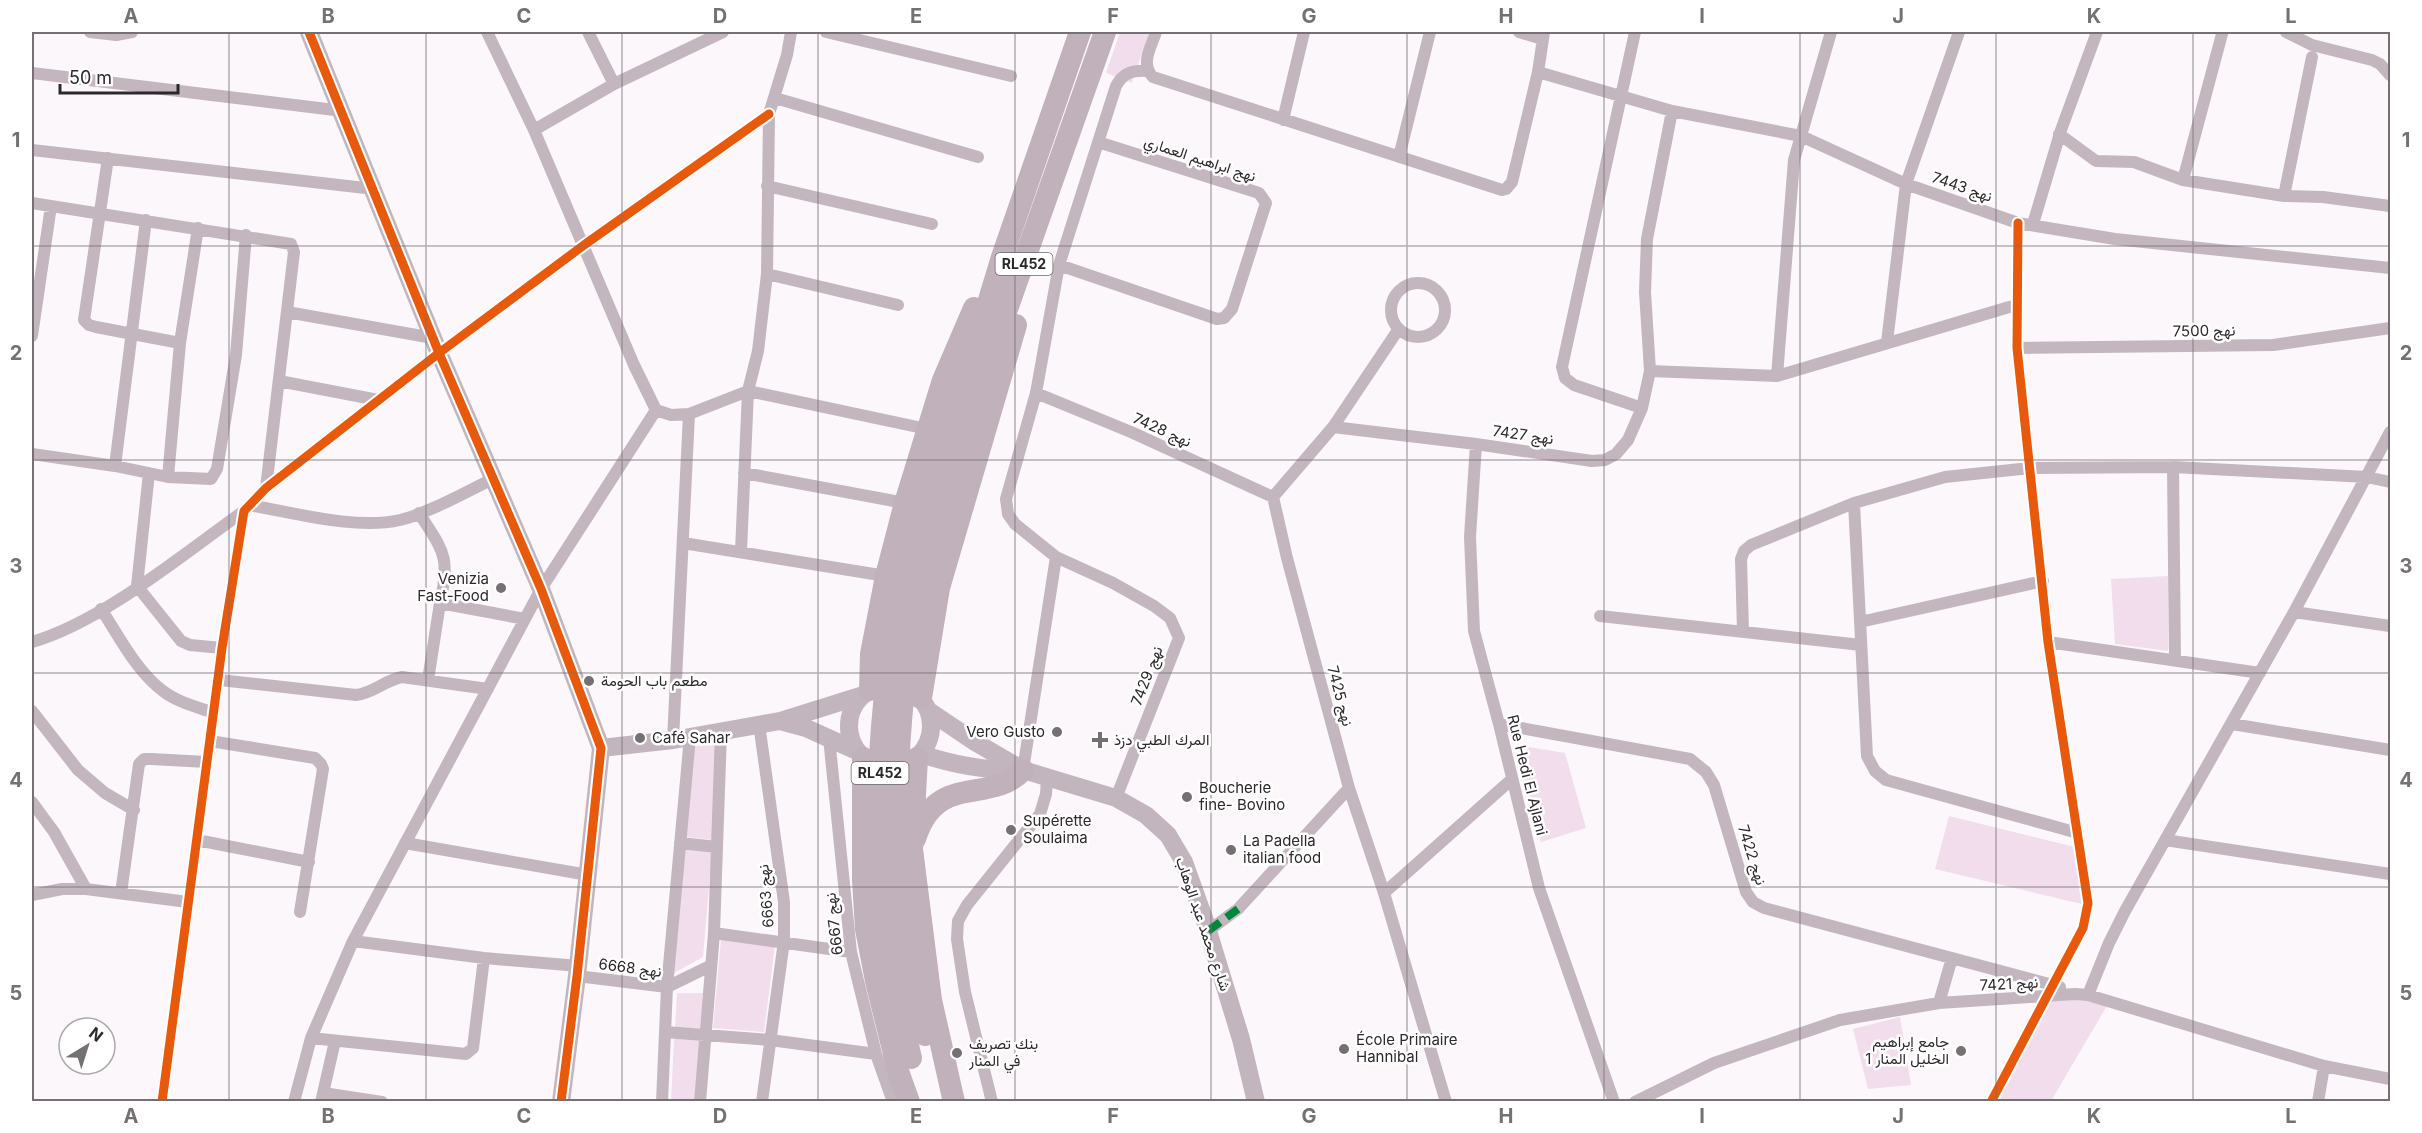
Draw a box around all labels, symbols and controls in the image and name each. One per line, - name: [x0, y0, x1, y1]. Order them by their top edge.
- text: A: [124, 4, 139, 28]
- text: B: [321, 4, 335, 28]
- text: C: [517, 4, 531, 28]
- text: D: [713, 4, 727, 28]
- text: E: [910, 4, 922, 28]
- text: F: [1107, 4, 1119, 28]
- text: G: [1301, 4, 1317, 28]
- text: H: [1499, 4, 1513, 28]
- text: I: [1699, 4, 1705, 28]
- text: J: [1892, 4, 1904, 28]
- text: K: [2087, 4, 2101, 28]
- text: L: [2285, 4, 2297, 28]
- scale bar: [60, 57, 178, 95]
- text: 50 m: [69, 67, 112, 88]
- text: 1: [12, 128, 20, 152]
- text: 1: [2402, 128, 2410, 152]
- street label: نهج ابراهيم العماري: [1141, 131, 1259, 189]
- street label: نهج 7443: [1929, 167, 1995, 208]
- road number: RL452: [996, 253, 1052, 275]
- street label: نهج 7500: [2172, 320, 2236, 343]
- text: 2: [10, 341, 22, 365]
- text: 2: [2400, 341, 2412, 365]
- street label: نهج 7428: [1129, 408, 1194, 453]
- street label: نهج 7427: [1491, 421, 1555, 450]
- text: 3: [10, 554, 22, 578]
- text: 3: [2400, 554, 2412, 578]
- place label: Venizia Fast-Food: [417, 569, 489, 605]
- marker: Venizia Fast-Food: [494, 581, 508, 595]
- street label: نهج 7429: [1127, 643, 1168, 709]
- street label: نهج 7425: [1321, 664, 1358, 729]
- place label: مطعم باب الحومة: [601, 671, 708, 691]
- marker: مطعم باب الحومة: [582, 674, 596, 688]
- street label: Rue Hedi El Ajlani: [1503, 713, 1552, 837]
- place label: Vero Gusto: [966, 722, 1045, 741]
- marker: Vero Gusto: [1050, 725, 1064, 739]
- place label: Café Sahar: [652, 728, 731, 747]
- place label: المرك الطبي دزذ: [1114, 730, 1209, 753]
- marker: Café Sahar: [633, 731, 647, 745]
- marker: المرك الطبي دزذ: [1091, 731, 1109, 749]
- road number: RL452: [852, 762, 908, 784]
- text: 4: [9, 768, 23, 792]
- text: 4: [2399, 768, 2413, 792]
- place label: Boucherie fine- Bovino: [1199, 778, 1285, 814]
- marker: Boucherie fine- Bovino: [1180, 790, 1194, 804]
- place label: Supérette Soulaima: [1023, 811, 1092, 847]
- street label: نهج 7422: [1732, 822, 1771, 888]
- marker: Supérette Soulaima: [1004, 823, 1018, 837]
- place label: La Padella italian food: [1243, 831, 1321, 867]
- marker: La Padella italian food: [1224, 843, 1238, 857]
- street label: شارع محمد عبد الوهاب: [1170, 854, 1235, 994]
- street label: نهج 6663: [753, 863, 780, 928]
- street label: نهج 6667: [820, 892, 849, 956]
- street label: نهج 6668: [597, 954, 663, 983]
- street label: نهج 7421: [1979, 972, 2039, 997]
- text: 5: [10, 981, 22, 1005]
- text: 5: [2400, 981, 2412, 1005]
- north arrow: [57, 1016, 117, 1076]
- text: N: [85, 1023, 107, 1046]
- place label: École Primaire Hannibal: [1356, 1030, 1458, 1066]
- place label: جامع إبراهيم الخليل المنار 1: [1865, 1032, 1949, 1068]
- place label: بنك تصريف في المنار: [968, 1034, 1038, 1074]
- marker: École Primaire Hannibal: [1337, 1042, 1351, 1056]
- marker: جامع إبراهيم الخليل المنار 1: [1954, 1044, 1968, 1058]
- marker: بنك تصريف في المنار: [950, 1046, 964, 1060]
- text: A: [124, 1104, 139, 1128]
- text: B: [321, 1104, 335, 1128]
- text: C: [517, 1104, 531, 1128]
- text: D: [713, 1104, 727, 1128]
- text: E: [910, 1104, 922, 1128]
- text: F: [1107, 1104, 1119, 1128]
- text: G: [1301, 1104, 1317, 1128]
- text: H: [1499, 1104, 1513, 1128]
- text: I: [1699, 1104, 1705, 1128]
- text: J: [1892, 1104, 1904, 1128]
- text: K: [2087, 1104, 2101, 1128]
- text: L: [2285, 1104, 2297, 1128]

